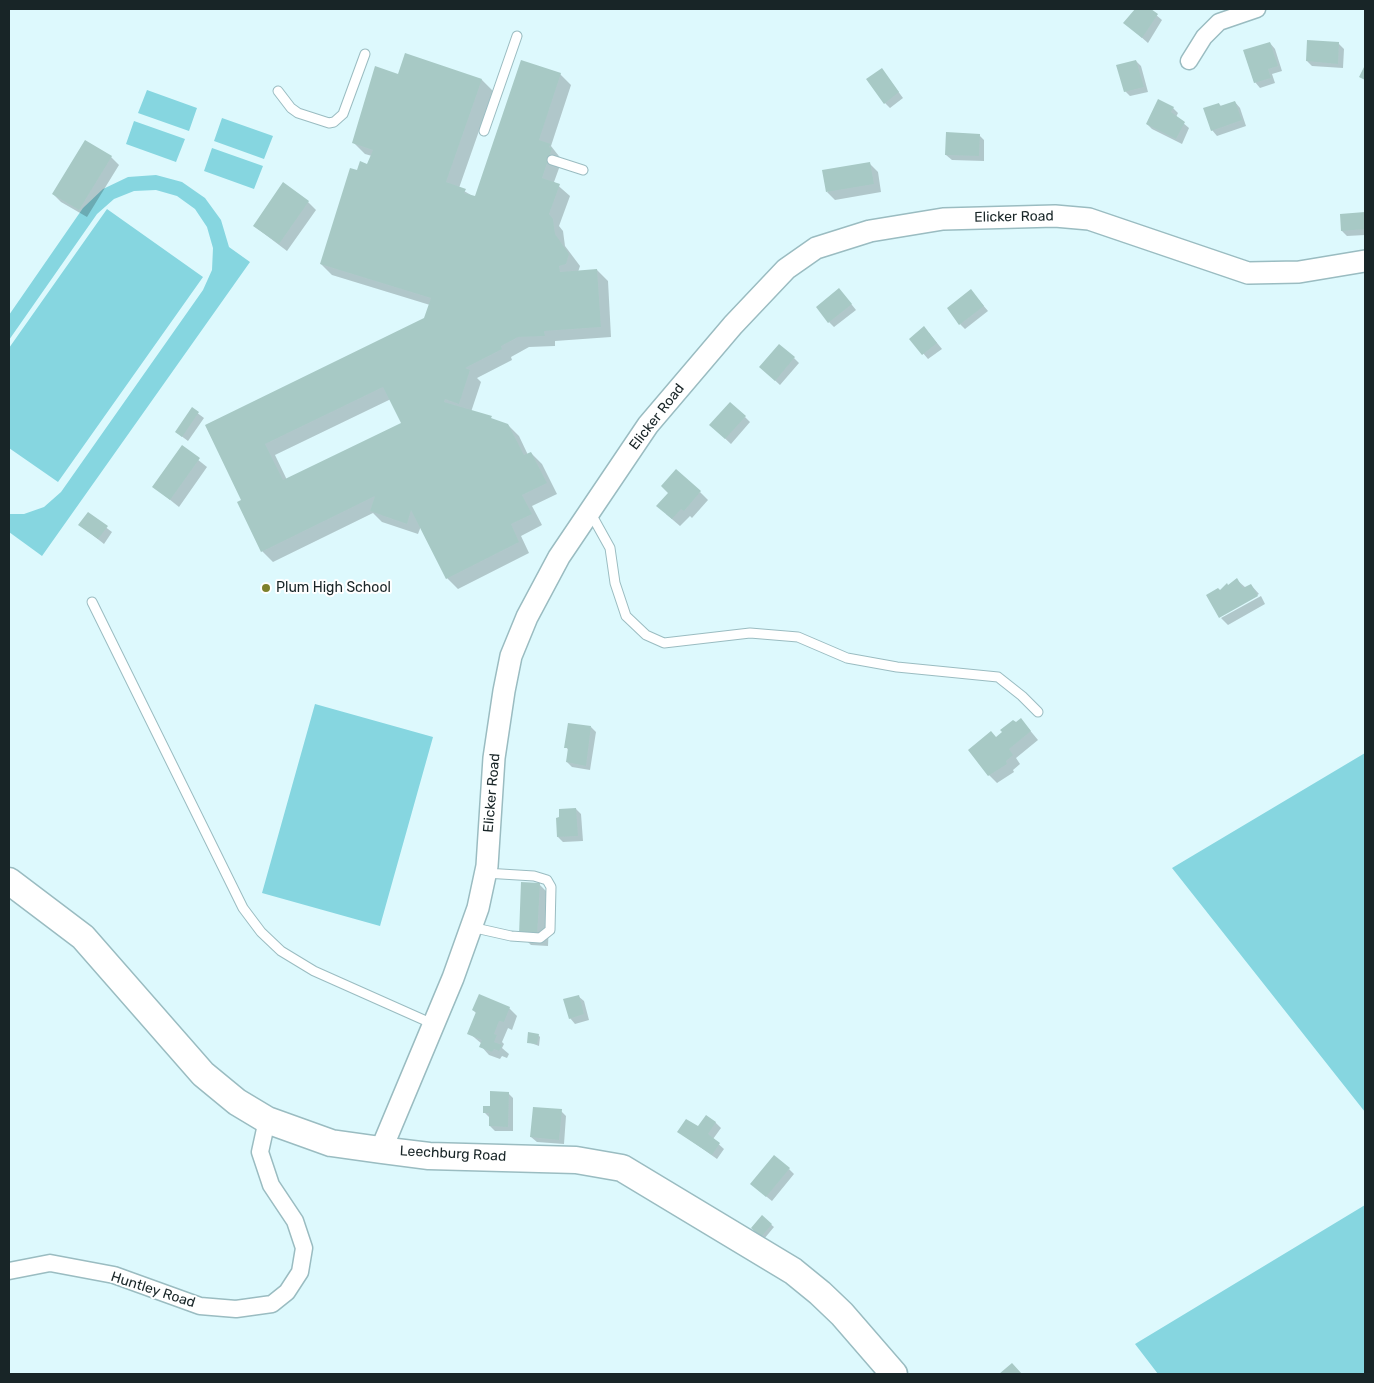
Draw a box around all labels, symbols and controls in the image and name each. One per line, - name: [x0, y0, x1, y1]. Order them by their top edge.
- street label: Elicker Road: [974, 208, 1054, 226]
- street label: Elicker Road: [626, 380, 688, 454]
- place label: Plum High School: [276, 580, 391, 596]
- marker: Plum High School: [260, 582, 272, 594]
- street label: Elicker Road: [480, 753, 504, 833]
- street label: Leechburg Road: [399, 1143, 507, 1165]
- street label: Huntley Road: [109, 1268, 197, 1312]

